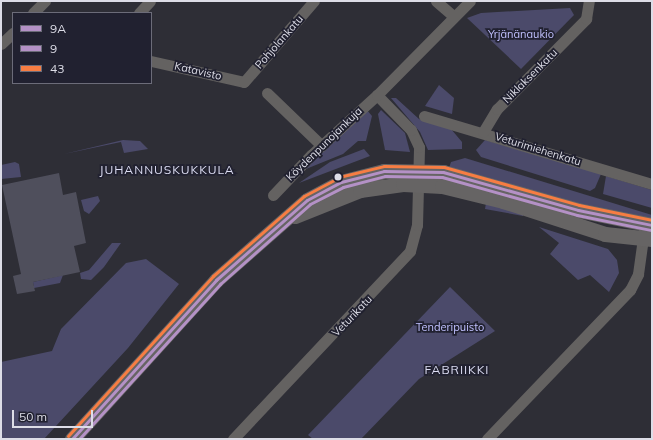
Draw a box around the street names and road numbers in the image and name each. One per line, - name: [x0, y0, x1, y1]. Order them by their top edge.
- street label: Pohjolankatu: [252, 13, 306, 71]
- street label: Niklaksenkatu: [500, 46, 560, 106]
- street label: Katavisto: [173, 59, 223, 83]
- street label: Köydenpunojankuja: [283, 104, 365, 184]
- street label: Veturimiehenkatu: [493, 130, 583, 168]
- street label: Veturikatu: [329, 293, 375, 339]

